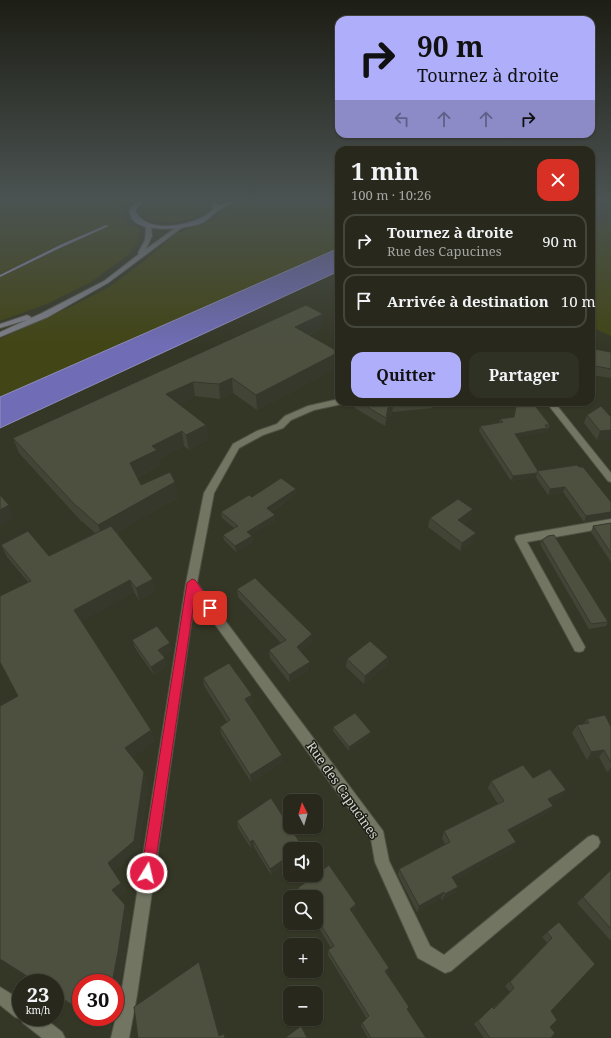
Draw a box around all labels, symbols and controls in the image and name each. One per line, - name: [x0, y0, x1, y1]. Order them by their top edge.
- text: 90 m: [417, 27, 484, 65]
- icon: right: [351, 32, 403, 84]
- text: Tournez à droite: [417, 63, 559, 87]
- icon: left: [391, 108, 413, 130]
- icon: ahead: [433, 108, 455, 130]
- icon: ahead: [475, 108, 497, 130]
- icon: right: [517, 108, 539, 130]
- text: 1 min: [351, 154, 419, 187]
- button: close: [537, 159, 579, 201]
- text: 100 m · 10:26: [351, 186, 431, 204]
- text: Tournez à droite: [387, 222, 513, 242]
- icon: right: [353, 230, 375, 252]
- text: 90 m: [542, 231, 577, 251]
- text: Rue des Capucines: [387, 242, 502, 260]
- icon: arrive: [353, 290, 375, 312]
- text: Arrivée à destination: [387, 291, 549, 311]
- text: 10 m: [561, 291, 596, 311]
- button: Quitter: [351, 352, 461, 398]
- button: Partager: [469, 352, 579, 398]
- pin: [193, 591, 227, 625]
- icon: arrive: [199, 597, 221, 619]
- street label: Rue des Capucines: [303, 738, 383, 842]
- north arrow: [283, 794, 323, 834]
- map controls: [283, 794, 323, 1026]
- button: sound: [283, 842, 323, 882]
- position arrow: [126, 852, 168, 894]
- button: search: [283, 890, 323, 930]
- button: +: [283, 938, 323, 978]
- speed limit sign: 30: [72, 974, 124, 1026]
- text: 23: [27, 981, 49, 1008]
- button: −: [283, 986, 323, 1026]
- text: km/h: [26, 1003, 50, 1017]

